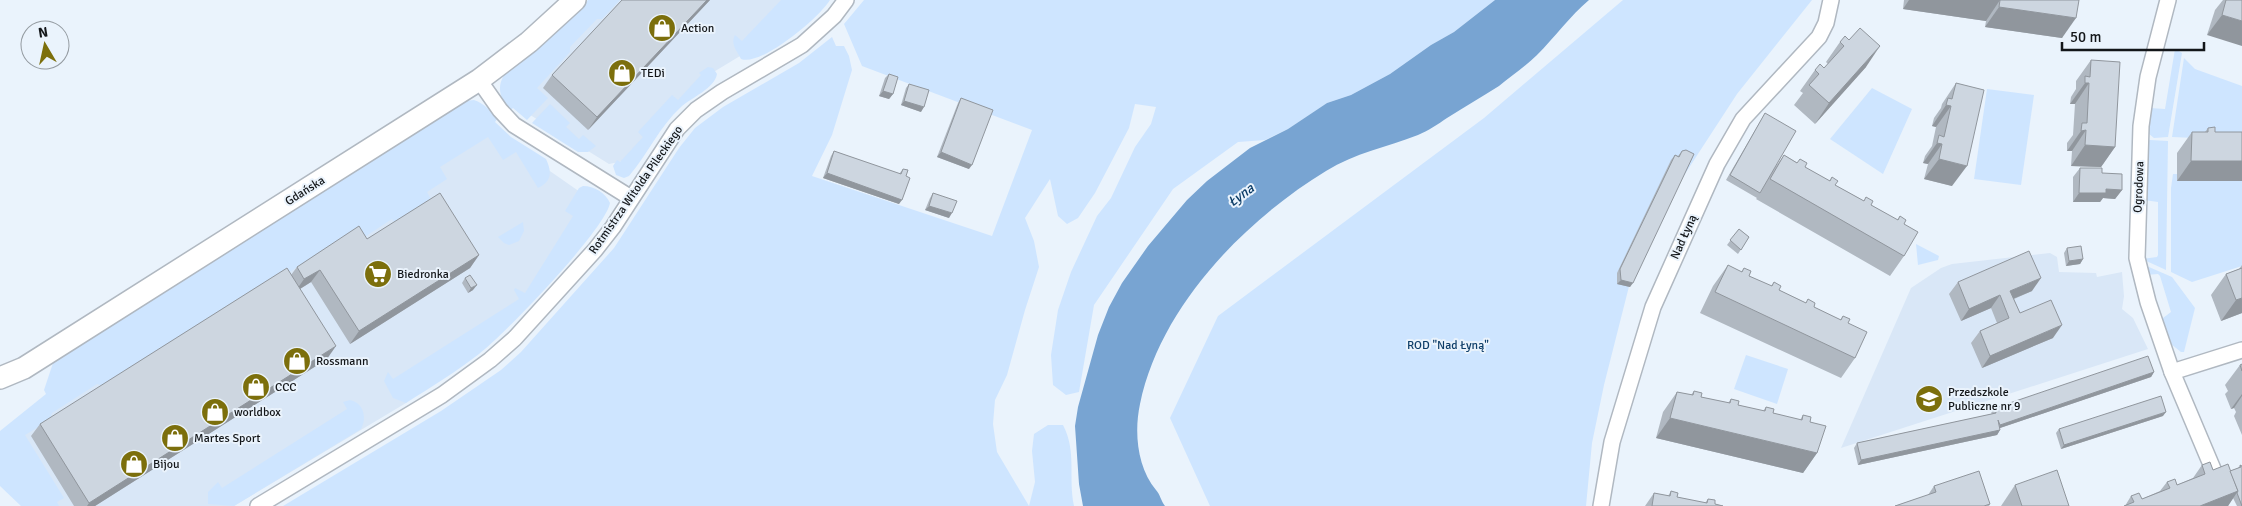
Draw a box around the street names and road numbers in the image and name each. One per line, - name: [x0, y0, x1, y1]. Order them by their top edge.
- street label: Rotmistrza Witolda Pileckiego: [586, 123, 686, 257]
- street label: Ogrodowa: [2131, 161, 2147, 213]
- street label: Gdańska: [282, 173, 328, 209]
- street label: Nad Łyną: [1668, 212, 1700, 262]

